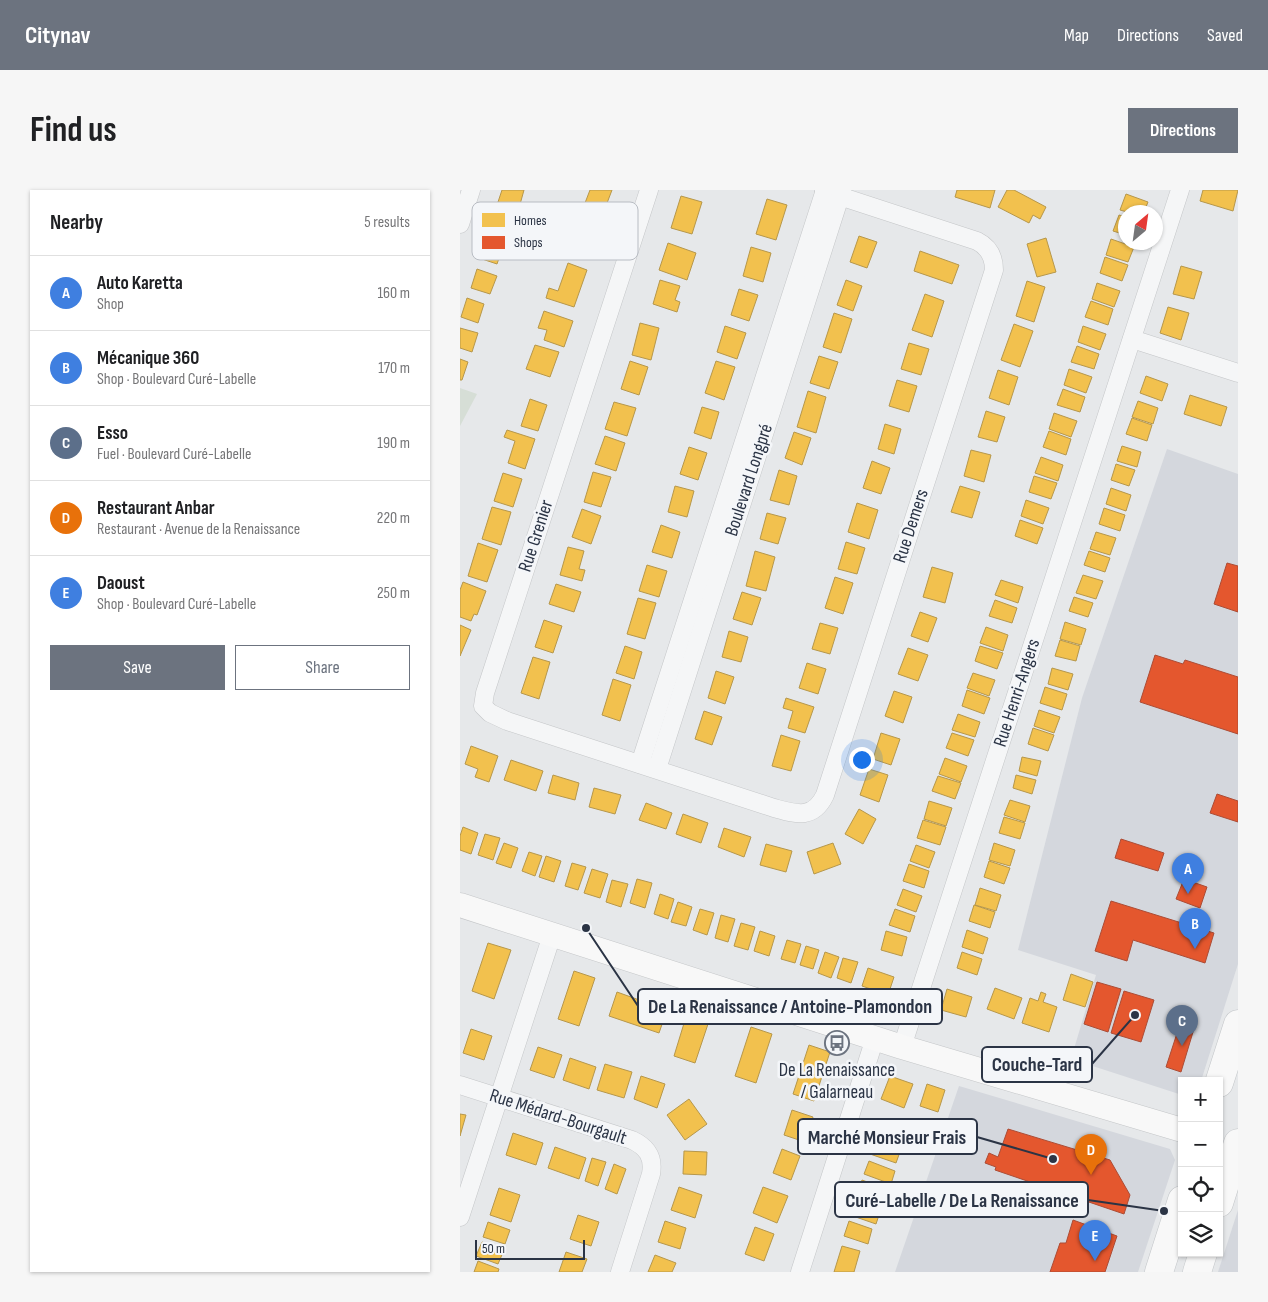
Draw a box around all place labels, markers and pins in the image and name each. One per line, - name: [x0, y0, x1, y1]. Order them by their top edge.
- pin: A: [1172, 853, 1204, 894]
- pin: B: [1179, 908, 1211, 949]
- callout: De La Renaissance / Antoine-Plamondon: [638, 989, 942, 1024]
- pin: C: [1166, 1005, 1198, 1046]
- bus stop icon: De La Renaissance / Galarneau: [824, 1030, 850, 1056]
- callout: Couche-Tard: [982, 1047, 1092, 1082]
- place label: De La Renaissance / Galarneau: [779, 1059, 895, 1104]
- callout: Marché Monsieur Frais: [798, 1119, 977, 1154]
- pin: D: [1075, 1134, 1107, 1175]
- callout: Curé-Labelle / De La Renaissance: [835, 1182, 1088, 1217]
- pin: E: [1079, 1220, 1111, 1261]

